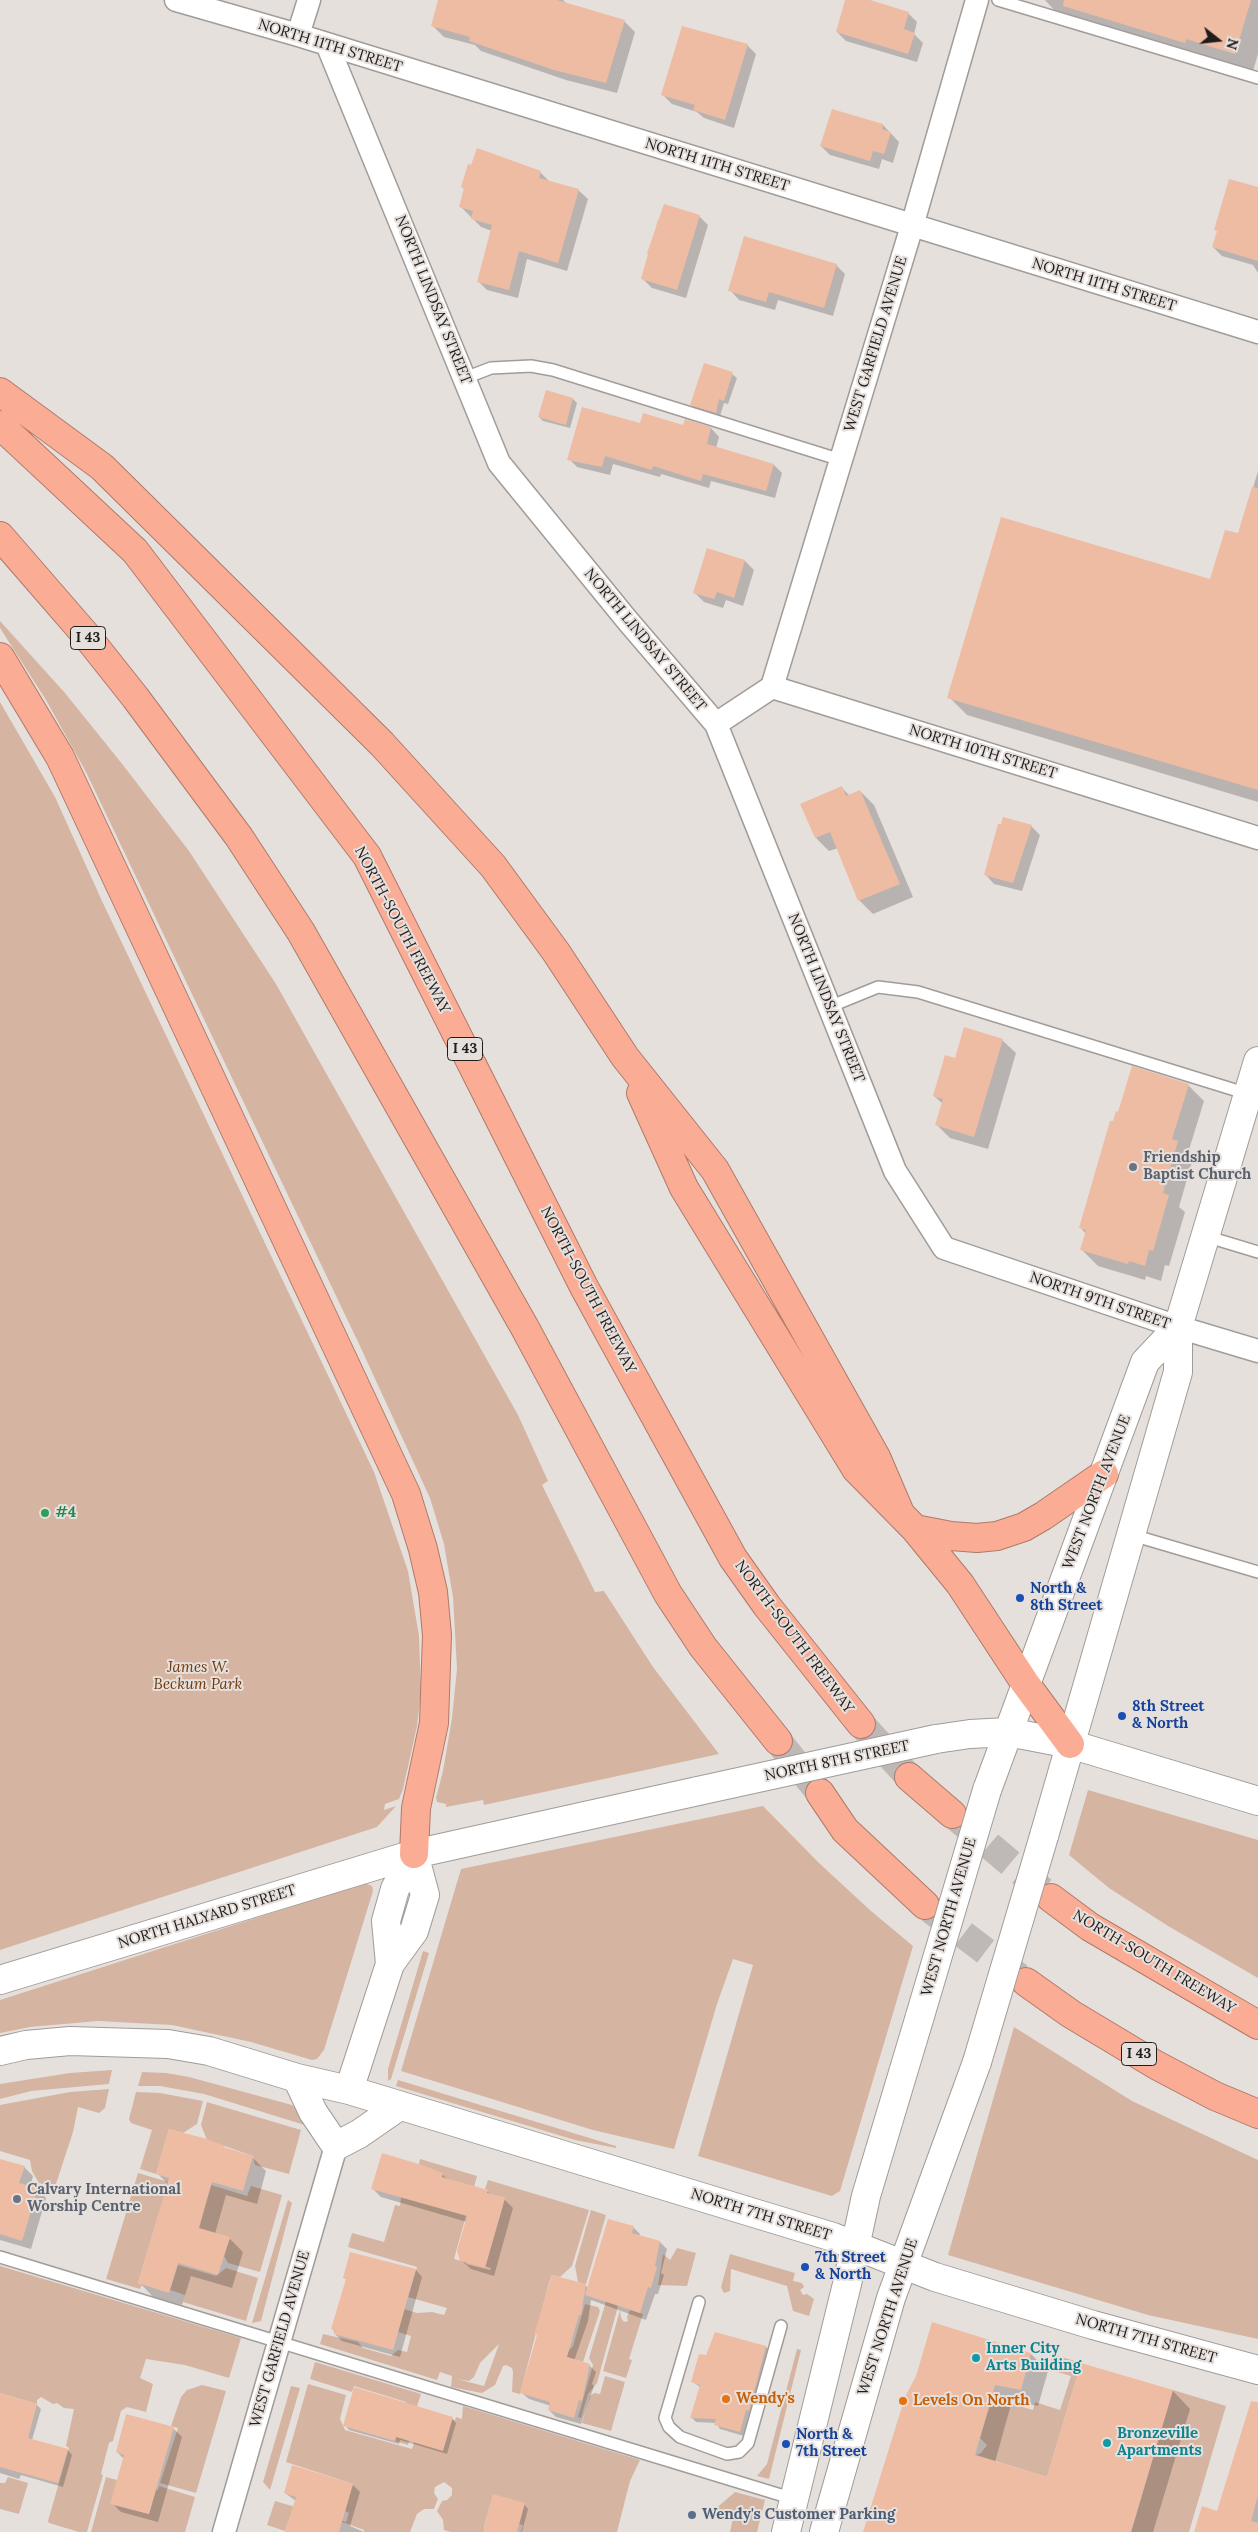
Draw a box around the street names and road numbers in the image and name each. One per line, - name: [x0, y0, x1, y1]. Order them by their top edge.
- street label: NORTH 11TH STREET: [256, 16, 404, 76]
- street label: NORTH 11TH STREET: [643, 135, 791, 195]
- street label: NORTH LINDSAY STREET: [391, 213, 475, 387]
- street label: WEST GARFIELD AVENUE: [841, 254, 911, 434]
- street label: NORTH 11TH STREET: [1030, 255, 1178, 315]
- street label: NORTH LINDSAY STREET: [580, 565, 710, 715]
- road number: I 43: [70, 626, 106, 650]
- street label: NORTH 10TH STREET: [907, 721, 1059, 783]
- street label: NORTH-SOUTH FREEWAY: [350, 843, 454, 1017]
- street label: NORTH LINDSAY STREET: [784, 911, 868, 1085]
- road number: I 43: [448, 1038, 482, 1060]
- street label: NORTH-SOUTH FREEWAY: [536, 1203, 640, 1377]
- street label: NORTH 9TH STREET: [1027, 1268, 1173, 1334]
- street label: WEST NORTH AVENUE: [1059, 1412, 1135, 1572]
- street label: NORTH-SOUTH FREEWAY: [731, 1557, 857, 1717]
- street label: NORTH 8TH STREET: [763, 1737, 911, 1785]
- street label: WEST NORTH AVENUE: [918, 1836, 980, 1998]
- street label: NORTH HALYARD STREET: [116, 1881, 298, 1953]
- street label: NORTH-SOUTH FREEWAY: [1069, 1906, 1239, 2018]
- road number: I 43: [1122, 2042, 1156, 2066]
- street label: NORTH 7TH STREET: [689, 2185, 833, 2245]
- street label: WEST NORTH AVENUE: [854, 2236, 922, 2398]
- street label: WEST GARFIELD AVENUE: [246, 2249, 314, 2429]
- street label: NORTH 7TH STREET: [1073, 2310, 1219, 2368]

